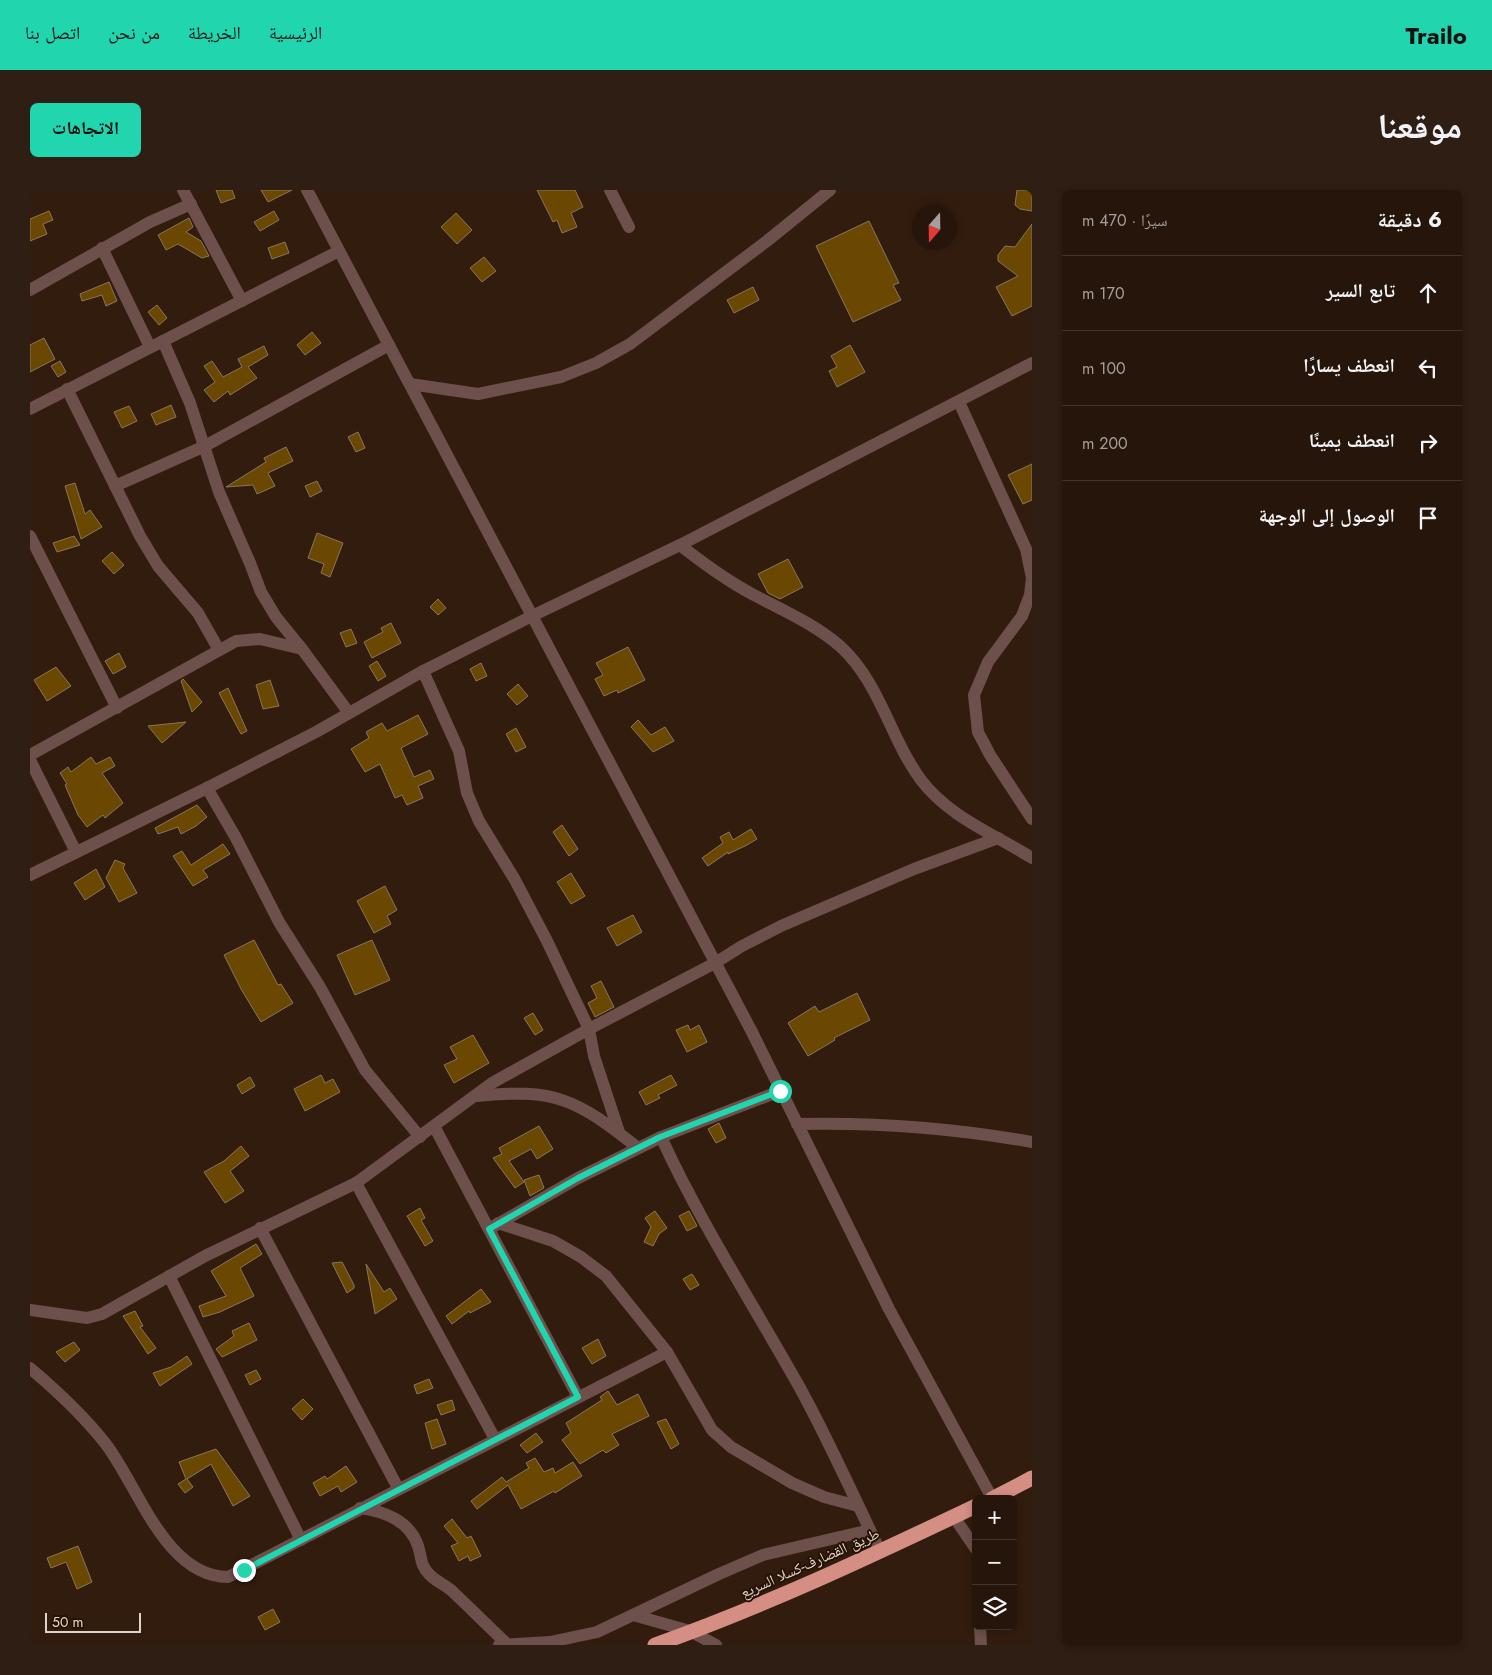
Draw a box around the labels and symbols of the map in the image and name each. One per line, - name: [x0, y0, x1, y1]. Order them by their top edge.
- north arrow: [912, 205, 957, 250]
- route start: [769, 1080, 792, 1103]
- street label: طريق القضارف-كسلا السريع: [737, 1522, 883, 1604]
- route end: [233, 1559, 256, 1582]
- scale bar: [45, 1610, 141, 1633]

